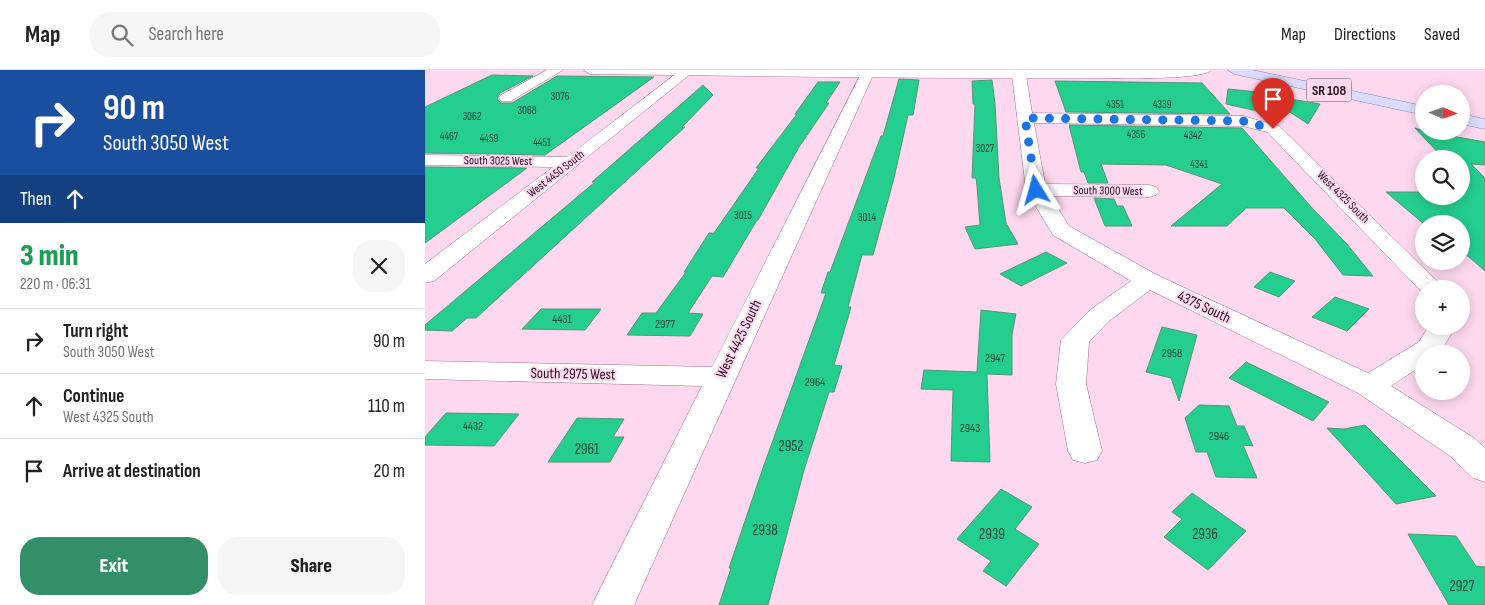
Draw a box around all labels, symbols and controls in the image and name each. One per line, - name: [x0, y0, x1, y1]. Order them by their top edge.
- search box: [90, 12, 440, 57]
- text: Map: [25, 20, 60, 49]
- icon: search: [108, 21, 136, 49]
- text: Search here: [148, 23, 224, 46]
- text: Map: [1281, 24, 1306, 45]
- text: Directions: [1334, 24, 1396, 45]
- text: Saved: [1424, 24, 1460, 45]
- pin: [1252, 78, 1294, 129]
- road number: SR 108: [1307, 78, 1351, 102]
- icon: arrive: [1259, 85, 1287, 113]
- north arrow: [1415, 85, 1470, 140]
- map controls: [1415, 85, 1470, 400]
- text: 90 m: [103, 87, 165, 130]
- icon: right: [20, 90, 85, 155]
- house number: 3076: [551, 90, 570, 103]
- house number: 4351: [1106, 98, 1124, 111]
- house number: 4339: [1153, 98, 1171, 111]
- house number: 3068: [517, 104, 537, 117]
- house number: 3062: [463, 110, 482, 123]
- house number: 4356: [1127, 128, 1145, 141]
- house number: 4342: [1184, 129, 1203, 142]
- text: South 3050 West: [103, 130, 229, 157]
- house number: 4467: [440, 130, 459, 143]
- house number: 4459: [480, 132, 498, 145]
- house number: 4451: [533, 136, 551, 149]
- house number: 3027: [976, 142, 995, 155]
- street label: West 4450 South: [524, 147, 588, 201]
- button: search: [1415, 150, 1470, 205]
- street label: South 3025 West: [464, 153, 533, 169]
- house number: 4341: [1190, 158, 1208, 171]
- position arrow: [1009, 163, 1061, 215]
- street label: West 4325 South: [1314, 168, 1372, 226]
- street label: South 3000 West: [1073, 183, 1143, 199]
- icon: ahead: [61, 185, 89, 213]
- text: Then: [20, 188, 51, 211]
- house number: 3015: [734, 209, 752, 222]
- house number: 3014: [858, 211, 876, 224]
- button: layers: [1415, 215, 1470, 270]
- text: 3 min: [20, 238, 79, 274]
- button: close: [353, 240, 405, 292]
- text: 220 m · 06:31: [20, 275, 91, 294]
- button: +: [1415, 280, 1470, 335]
- street label: 4375 South: [1174, 286, 1234, 328]
- street label: West 4425 South: [712, 297, 766, 381]
- house number: 4431: [552, 312, 572, 327]
- house number: 2977: [655, 317, 675, 332]
- text: Turn right: [63, 320, 128, 343]
- icon: right: [20, 327, 48, 355]
- text: 90 m: [373, 330, 405, 353]
- text: South 3050 West: [63, 343, 155, 362]
- button: −: [1415, 345, 1470, 400]
- house number: 2958: [1162, 346, 1182, 361]
- house number: 2947: [985, 351, 1005, 366]
- street label: South 2975 West: [530, 364, 616, 384]
- house number: 2964: [805, 375, 825, 390]
- text: Continue: [63, 385, 124, 408]
- icon: ahead: [20, 392, 48, 420]
- text: 110 m: [368, 395, 405, 418]
- text: West 4325 South: [63, 408, 154, 427]
- house number: 4432: [463, 419, 483, 434]
- house number: 2943: [960, 421, 980, 436]
- house number: 2946: [1209, 429, 1229, 444]
- house number: 2952: [778, 437, 804, 456]
- house number: 2961: [575, 440, 600, 459]
- icon: arrive: [20, 457, 48, 485]
- text: Arrive at destination: [63, 460, 201, 483]
- text: 20 m: [373, 460, 405, 483]
- house number: 2938: [752, 521, 778, 540]
- house number: 2939: [979, 525, 1005, 544]
- house number: 2936: [1192, 525, 1218, 544]
- button: Exit: [20, 537, 208, 595]
- button: Share: [218, 537, 405, 595]
- house number: 2927: [1449, 577, 1475, 596]

